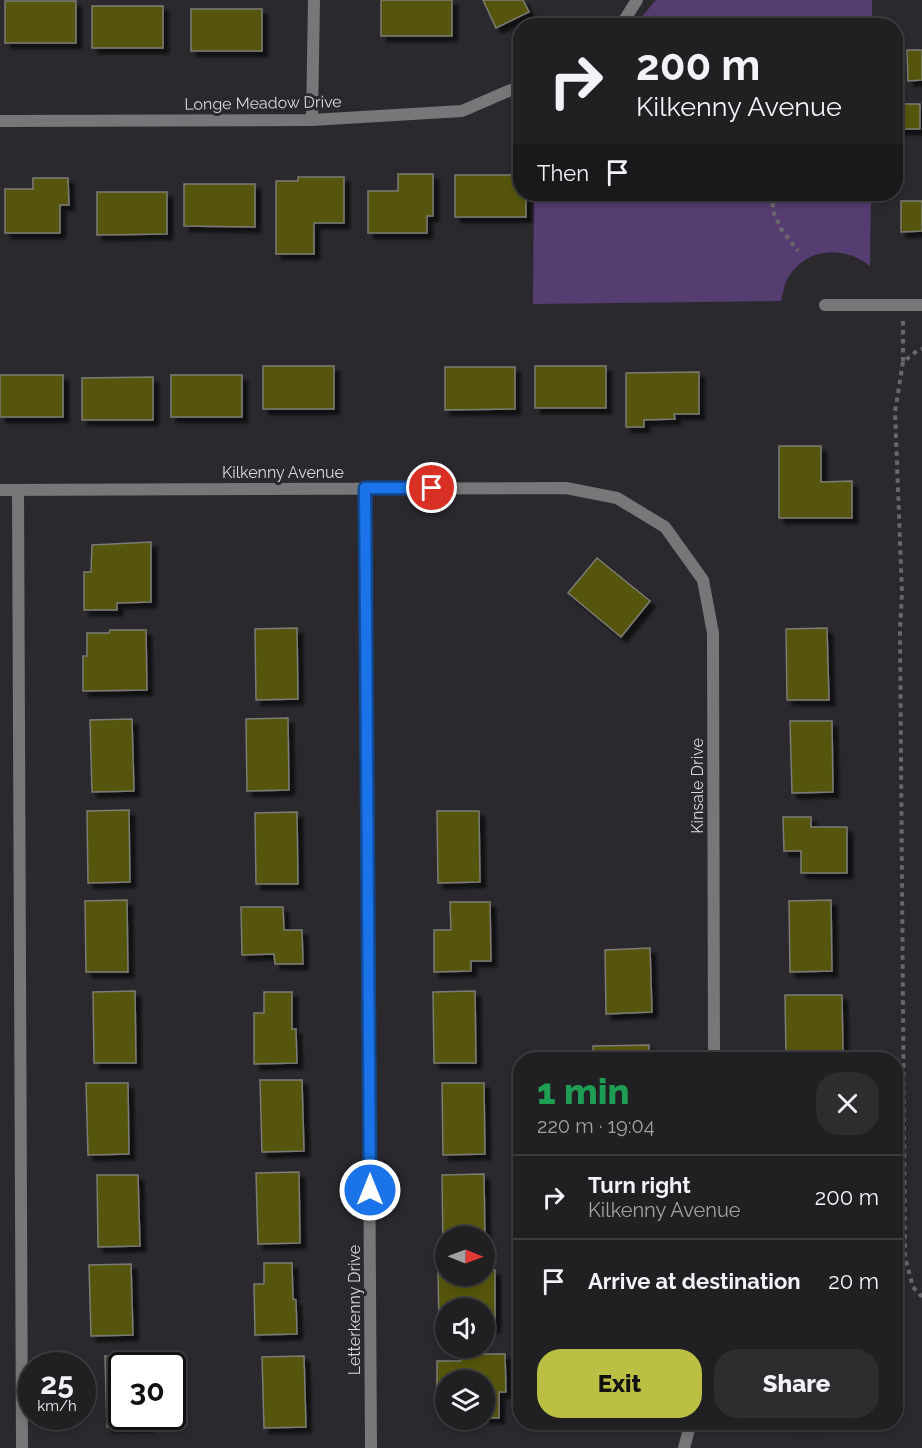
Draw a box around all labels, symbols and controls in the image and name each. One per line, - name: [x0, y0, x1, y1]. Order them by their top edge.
- text: 200 m: [636, 41, 760, 90]
- icon: right: [537, 42, 615, 120]
- text: Kilkenny Avenue: [636, 91, 842, 122]
- street label: Longe Meadow Drive: [184, 92, 342, 114]
- icon: arrive: [601, 156, 634, 189]
- text: Then: [537, 160, 589, 186]
- pin: [406, 462, 457, 513]
- street label: Kilkenny Avenue: [222, 463, 344, 482]
- icon: arrive: [415, 471, 448, 504]
- street label: Kinsale Drive: [688, 738, 707, 834]
- text: 1 min: [537, 1070, 629, 1112]
- button: close: [816, 1072, 879, 1135]
- text: 220 m · 19:04: [537, 1114, 655, 1138]
- position arrow: [338, 1158, 402, 1222]
- text: Turn right: [588, 1172, 691, 1198]
- icon: right: [537, 1181, 570, 1214]
- text: 200 m: [815, 1184, 879, 1210]
- text: Kilkenny Avenue: [588, 1198, 741, 1222]
- north arrow: [435, 1226, 495, 1286]
- map controls: [435, 1226, 495, 1430]
- street label: Letterkenny Drive: [345, 1245, 364, 1375]
- icon: arrive: [537, 1265, 570, 1298]
- text: Arrive at destination: [588, 1268, 801, 1294]
- text: 20 m: [828, 1268, 879, 1294]
- button: sound: [435, 1298, 495, 1358]
- button: Exit: [537, 1349, 702, 1418]
- button: Share: [714, 1349, 879, 1418]
- speed limit sign: 30: [108, 1352, 186, 1430]
- text: 25: [40, 1366, 74, 1401]
- button: layers: [435, 1370, 495, 1430]
- text: km/h: [37, 1397, 77, 1415]

